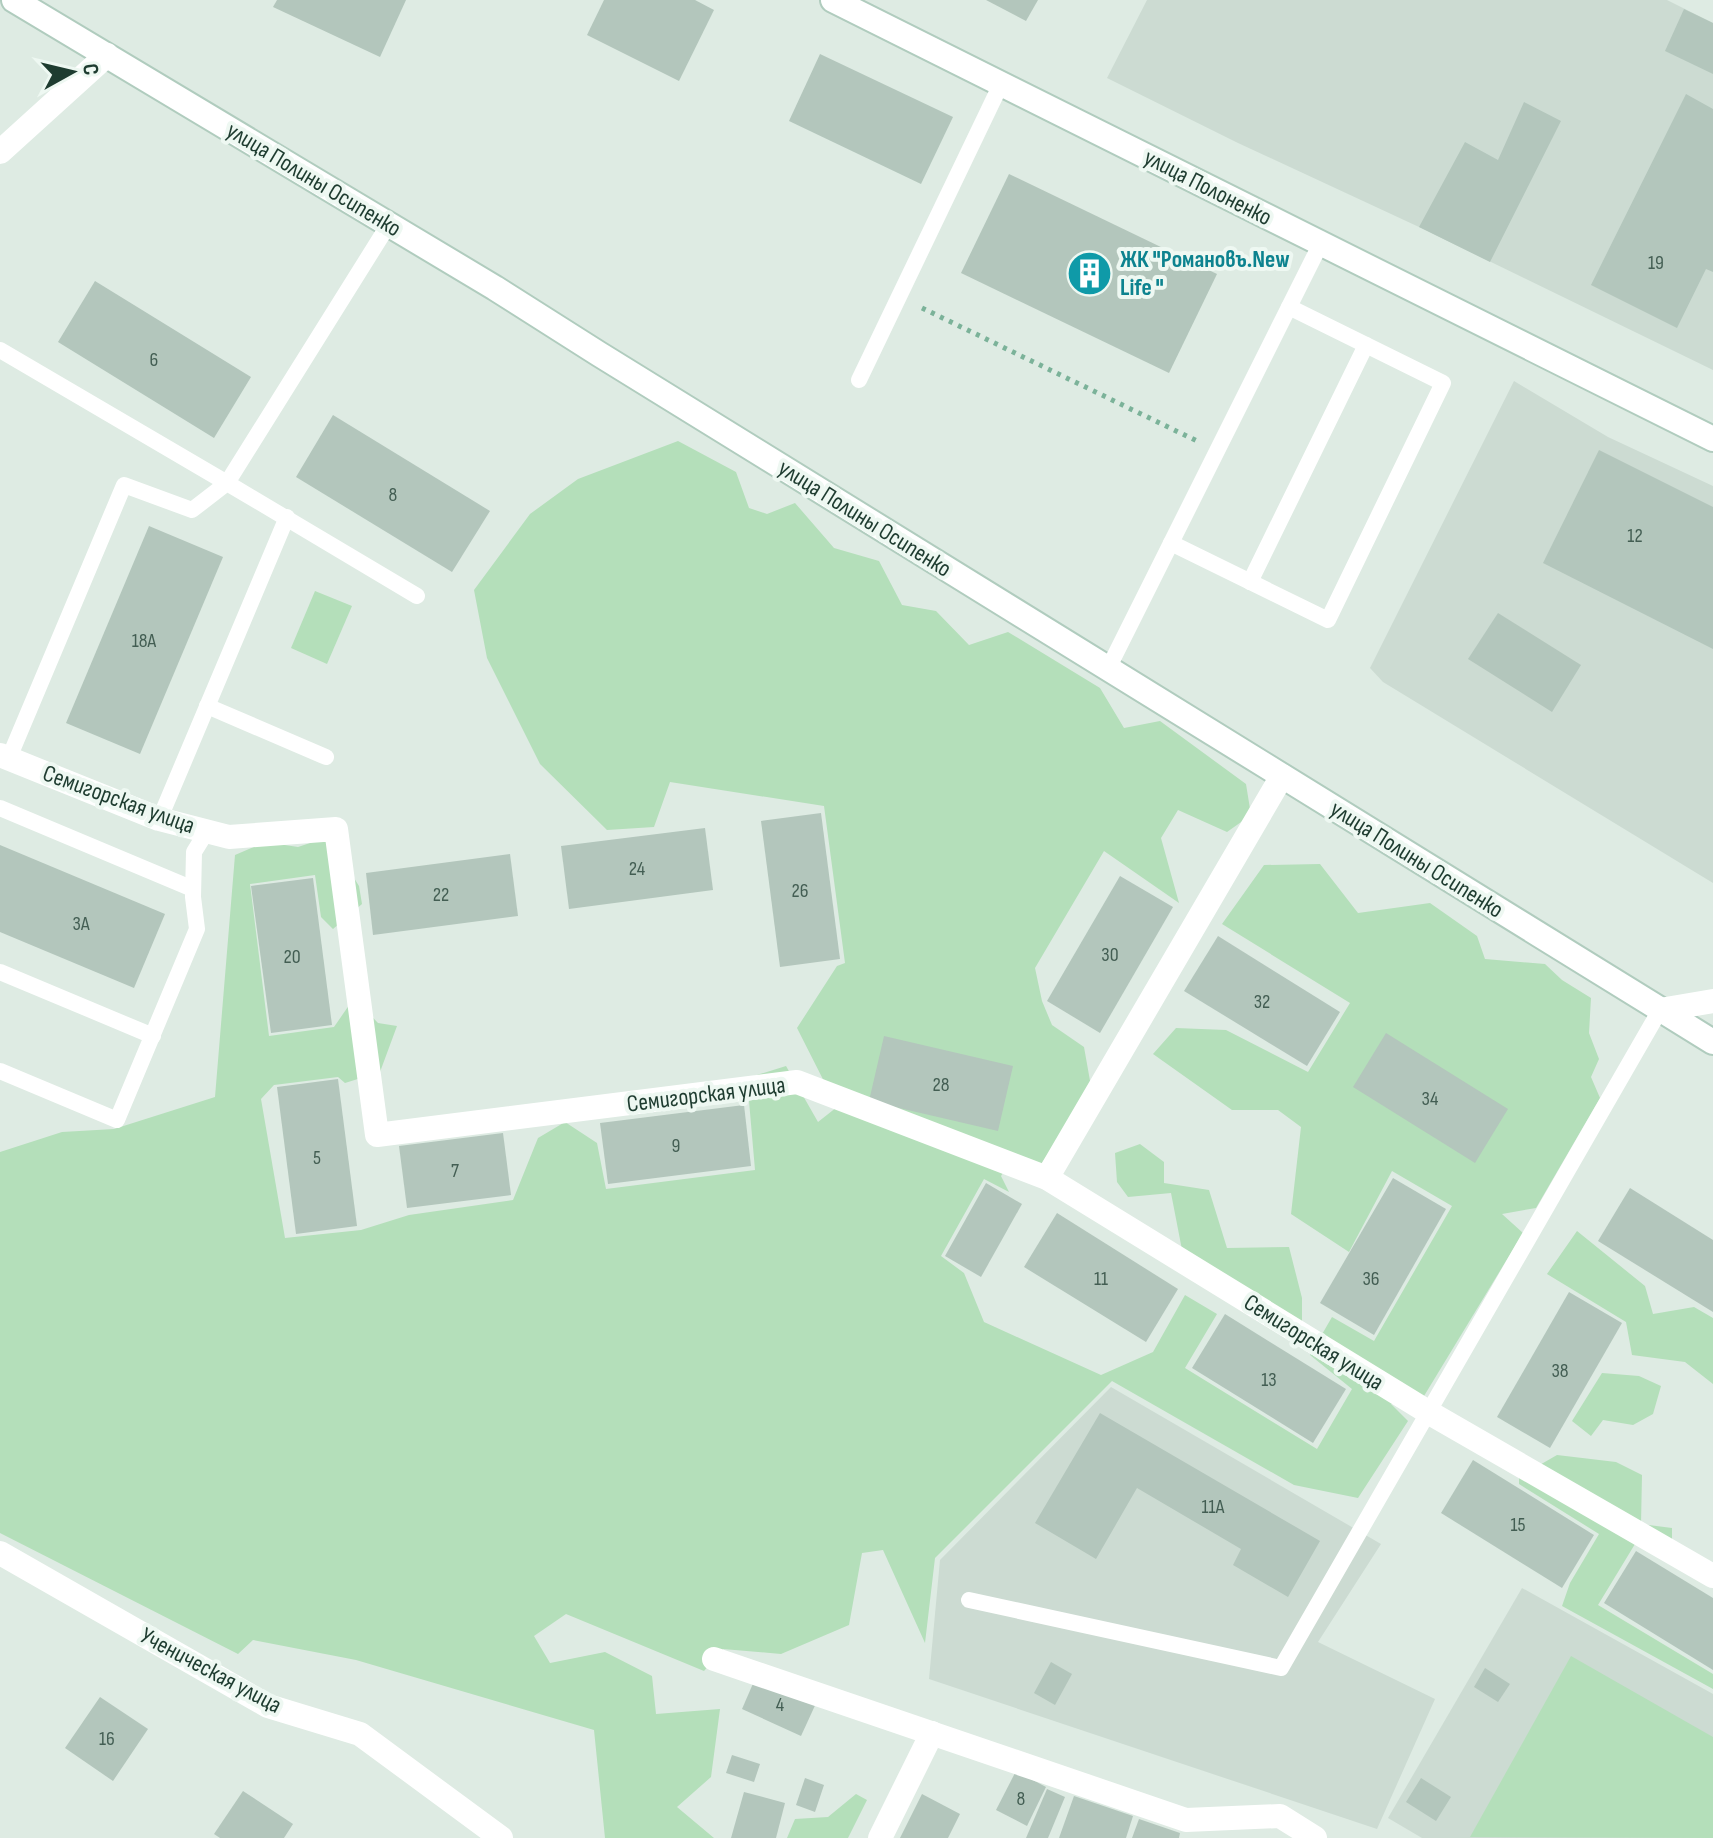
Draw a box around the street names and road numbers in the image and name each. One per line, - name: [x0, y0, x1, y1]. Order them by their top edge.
- street label: улица Полины Осипенко: [221, 116, 406, 243]
- street label: улица Полоненко: [1139, 143, 1277, 232]
- street label: улица Полины Осипенко: [773, 453, 957, 583]
- street label: Семигорская улица: [39, 759, 199, 840]
- street label: улица Полины Осипенко: [1325, 794, 1509, 924]
- street label: Семигорская улица: [625, 1070, 787, 1119]
- street label: Семигорская улица: [1238, 1288, 1389, 1397]
- street label: Ученическая улица: [135, 1621, 286, 1720]

